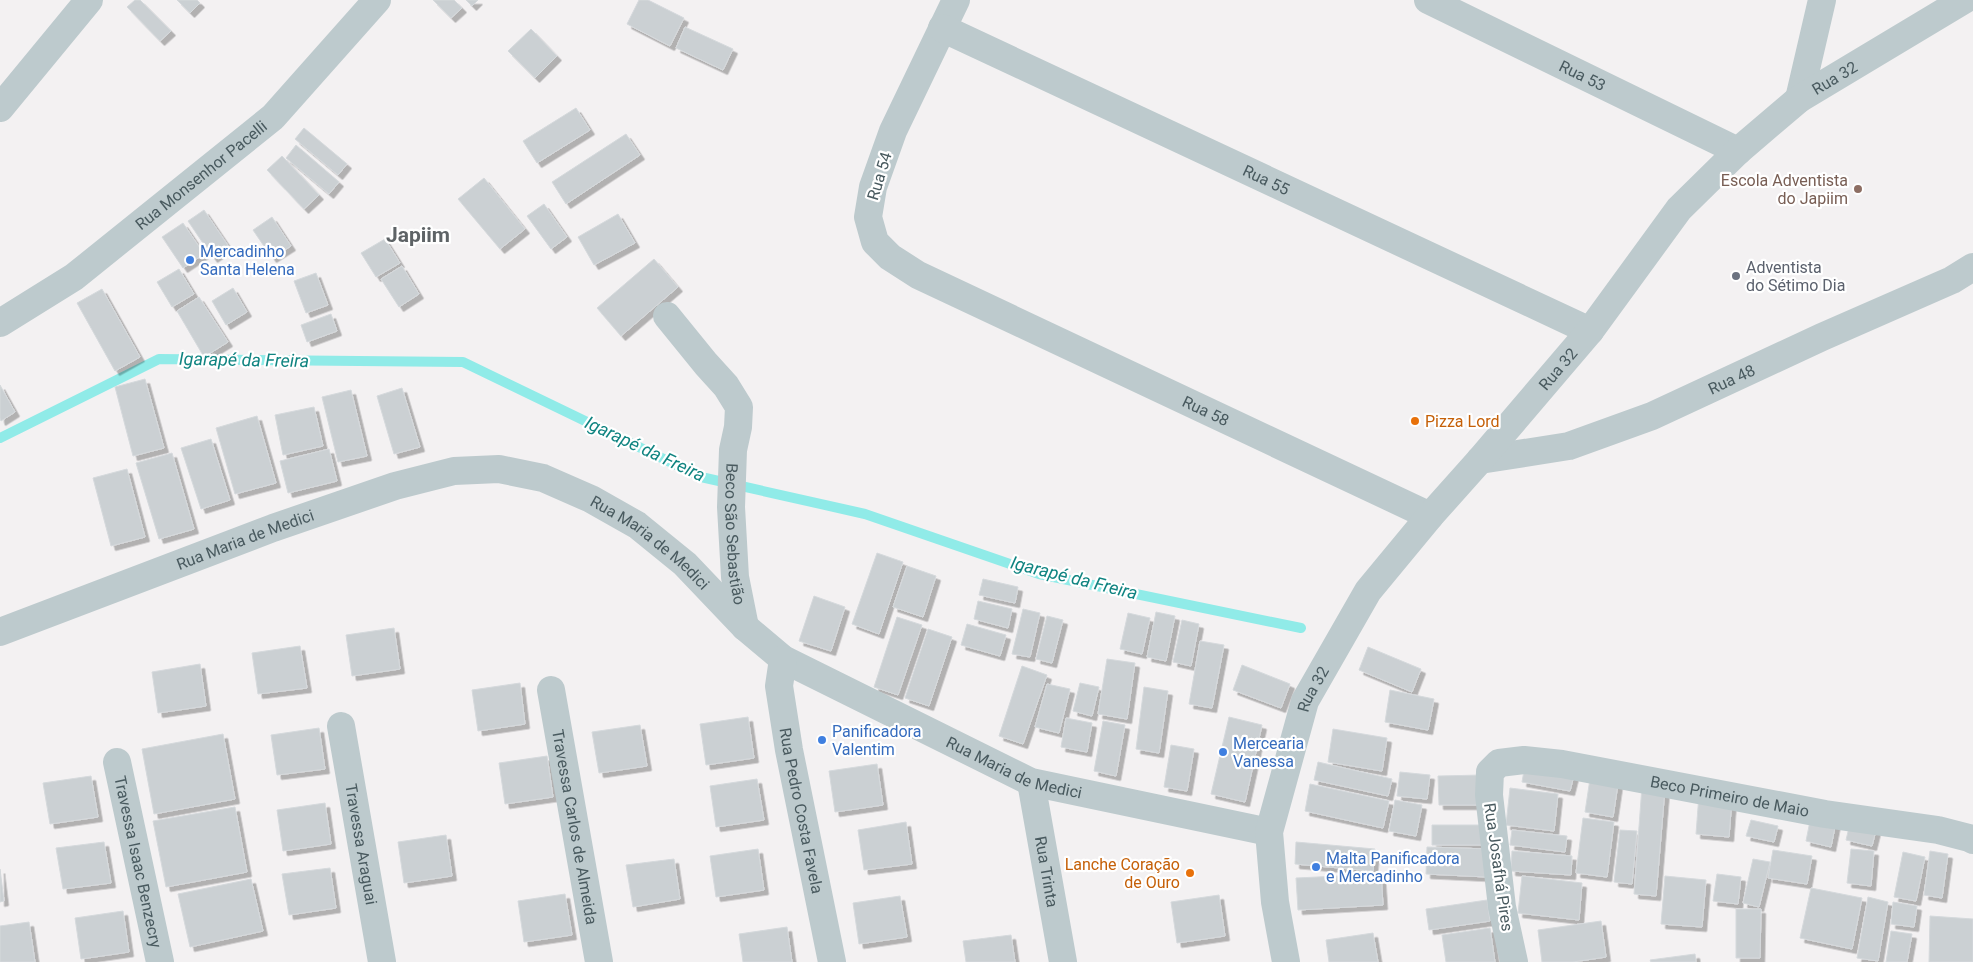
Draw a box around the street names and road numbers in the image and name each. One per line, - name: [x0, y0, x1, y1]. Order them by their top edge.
- street label: Rua 53: [1556, 56, 1609, 95]
- street label: Rua 32: [1809, 57, 1861, 99]
- street label: Rua Monsenhor Pacelli: [132, 117, 271, 234]
- street label: Rua 54: [863, 150, 896, 203]
- street label: Rua 55: [1240, 161, 1292, 199]
- street label: Rua 32: [1535, 344, 1581, 394]
- street label: Rua 48: [1705, 360, 1758, 399]
- street label: Rua 58: [1179, 392, 1232, 430]
- street label: Beco São Sebastião: [721, 463, 749, 606]
- street label: Rua Maria de Medici: [587, 492, 713, 594]
- street label: Rua Maria de Medici: [174, 506, 316, 574]
- street label: Rua 32: [1293, 663, 1333, 714]
- street label: Rua Pedro Costa Favela: [776, 726, 827, 895]
- street label: Travessa Carlos de Almeida: [548, 728, 601, 926]
- street label: Rua Maria de Medici: [943, 733, 1084, 802]
- street label: Beco Primeiro de Maio: [1649, 772, 1811, 821]
- street label: Travessa Isaac Benzecry: [110, 774, 166, 950]
- street label: Travessa Araguai: [341, 782, 381, 906]
- street label: Rua Josafhá Pires: [1480, 802, 1517, 932]
- street label: Rua Trinta: [1031, 835, 1062, 909]

